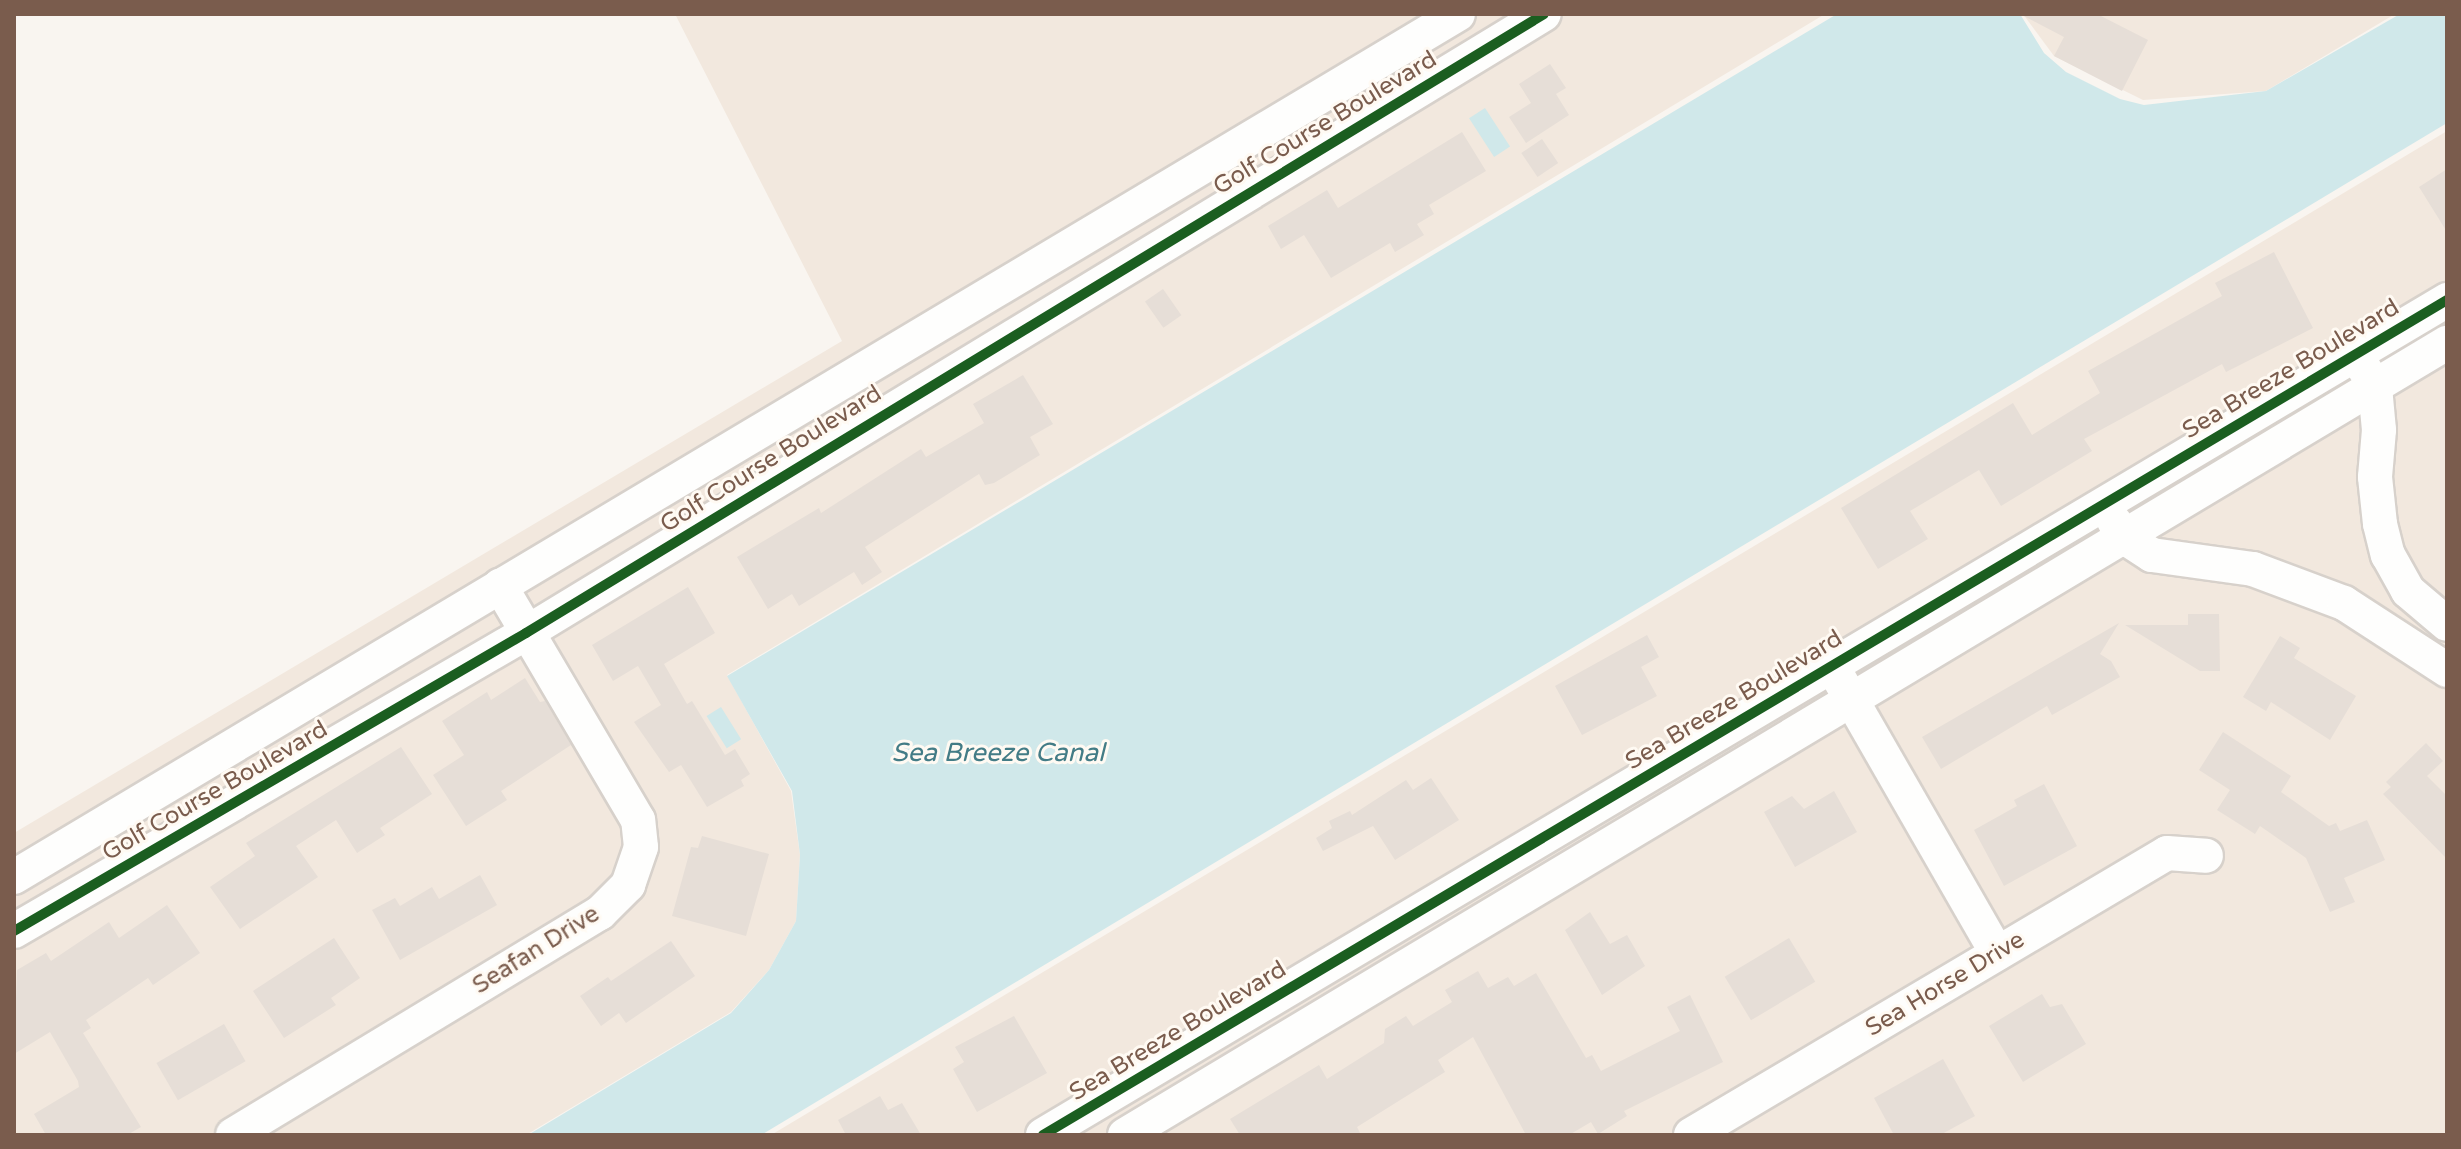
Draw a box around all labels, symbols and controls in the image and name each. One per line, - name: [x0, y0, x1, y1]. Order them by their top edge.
- street label: Golf Course Boulevard: [1208, 45, 1442, 201]
- street label: Sea Breeze Boulevard: [2177, 293, 2405, 445]
- street label: Golf Course Boulevard: [655, 379, 887, 539]
- street label: Sea Breeze Boulevard: [1620, 624, 1848, 776]
- street label: Golf Course Boulevard: [97, 715, 333, 867]
- water label: Sea Breeze Canal: [892, 737, 1104, 769]
- street label: Seafan Drive: [467, 900, 605, 1000]
- street label: Sea Horse Drive: [1860, 925, 2030, 1043]
- street label: Sea Breeze Boulevard: [1064, 955, 1292, 1107]

